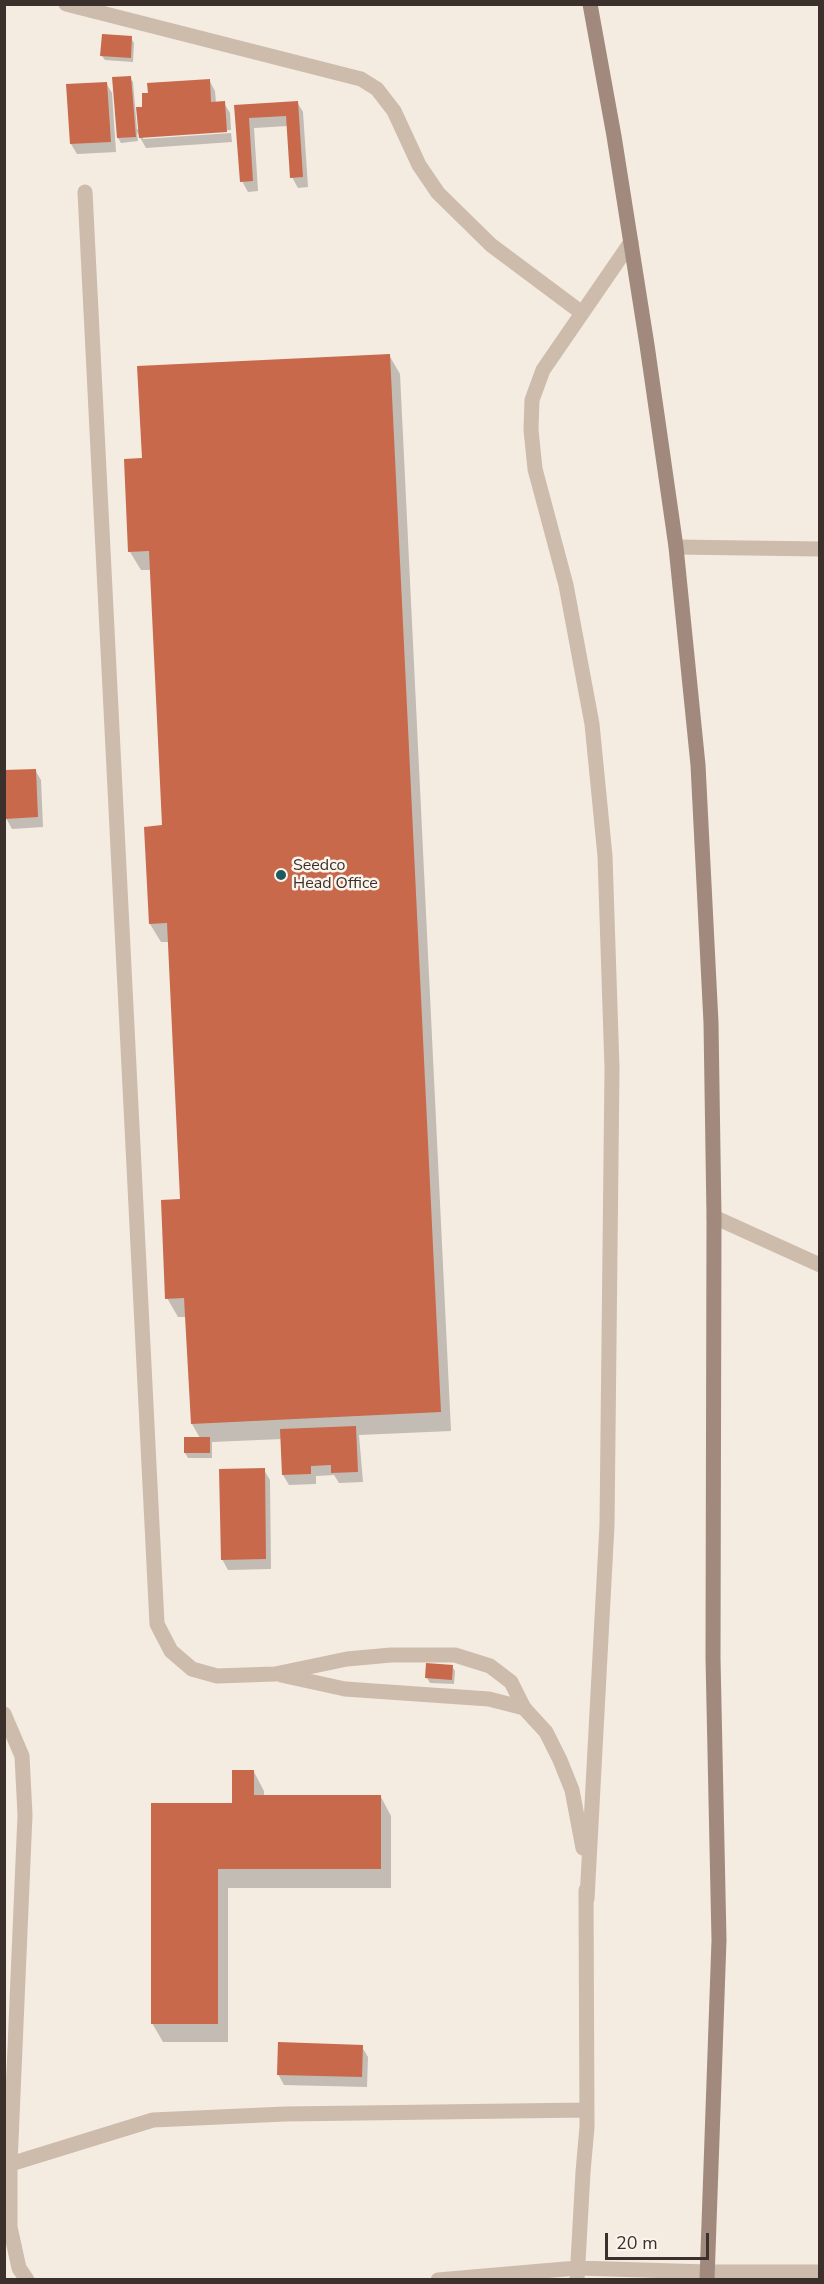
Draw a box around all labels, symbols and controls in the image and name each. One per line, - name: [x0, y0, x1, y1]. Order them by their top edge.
- place label: Seedco Head Office: [293, 856, 378, 894]
- marker: Seedco Head Office: [274, 868, 288, 882]
- scale bar: [608, 2221, 712, 2259]
- text: 20 m: [616, 2231, 658, 2255]

